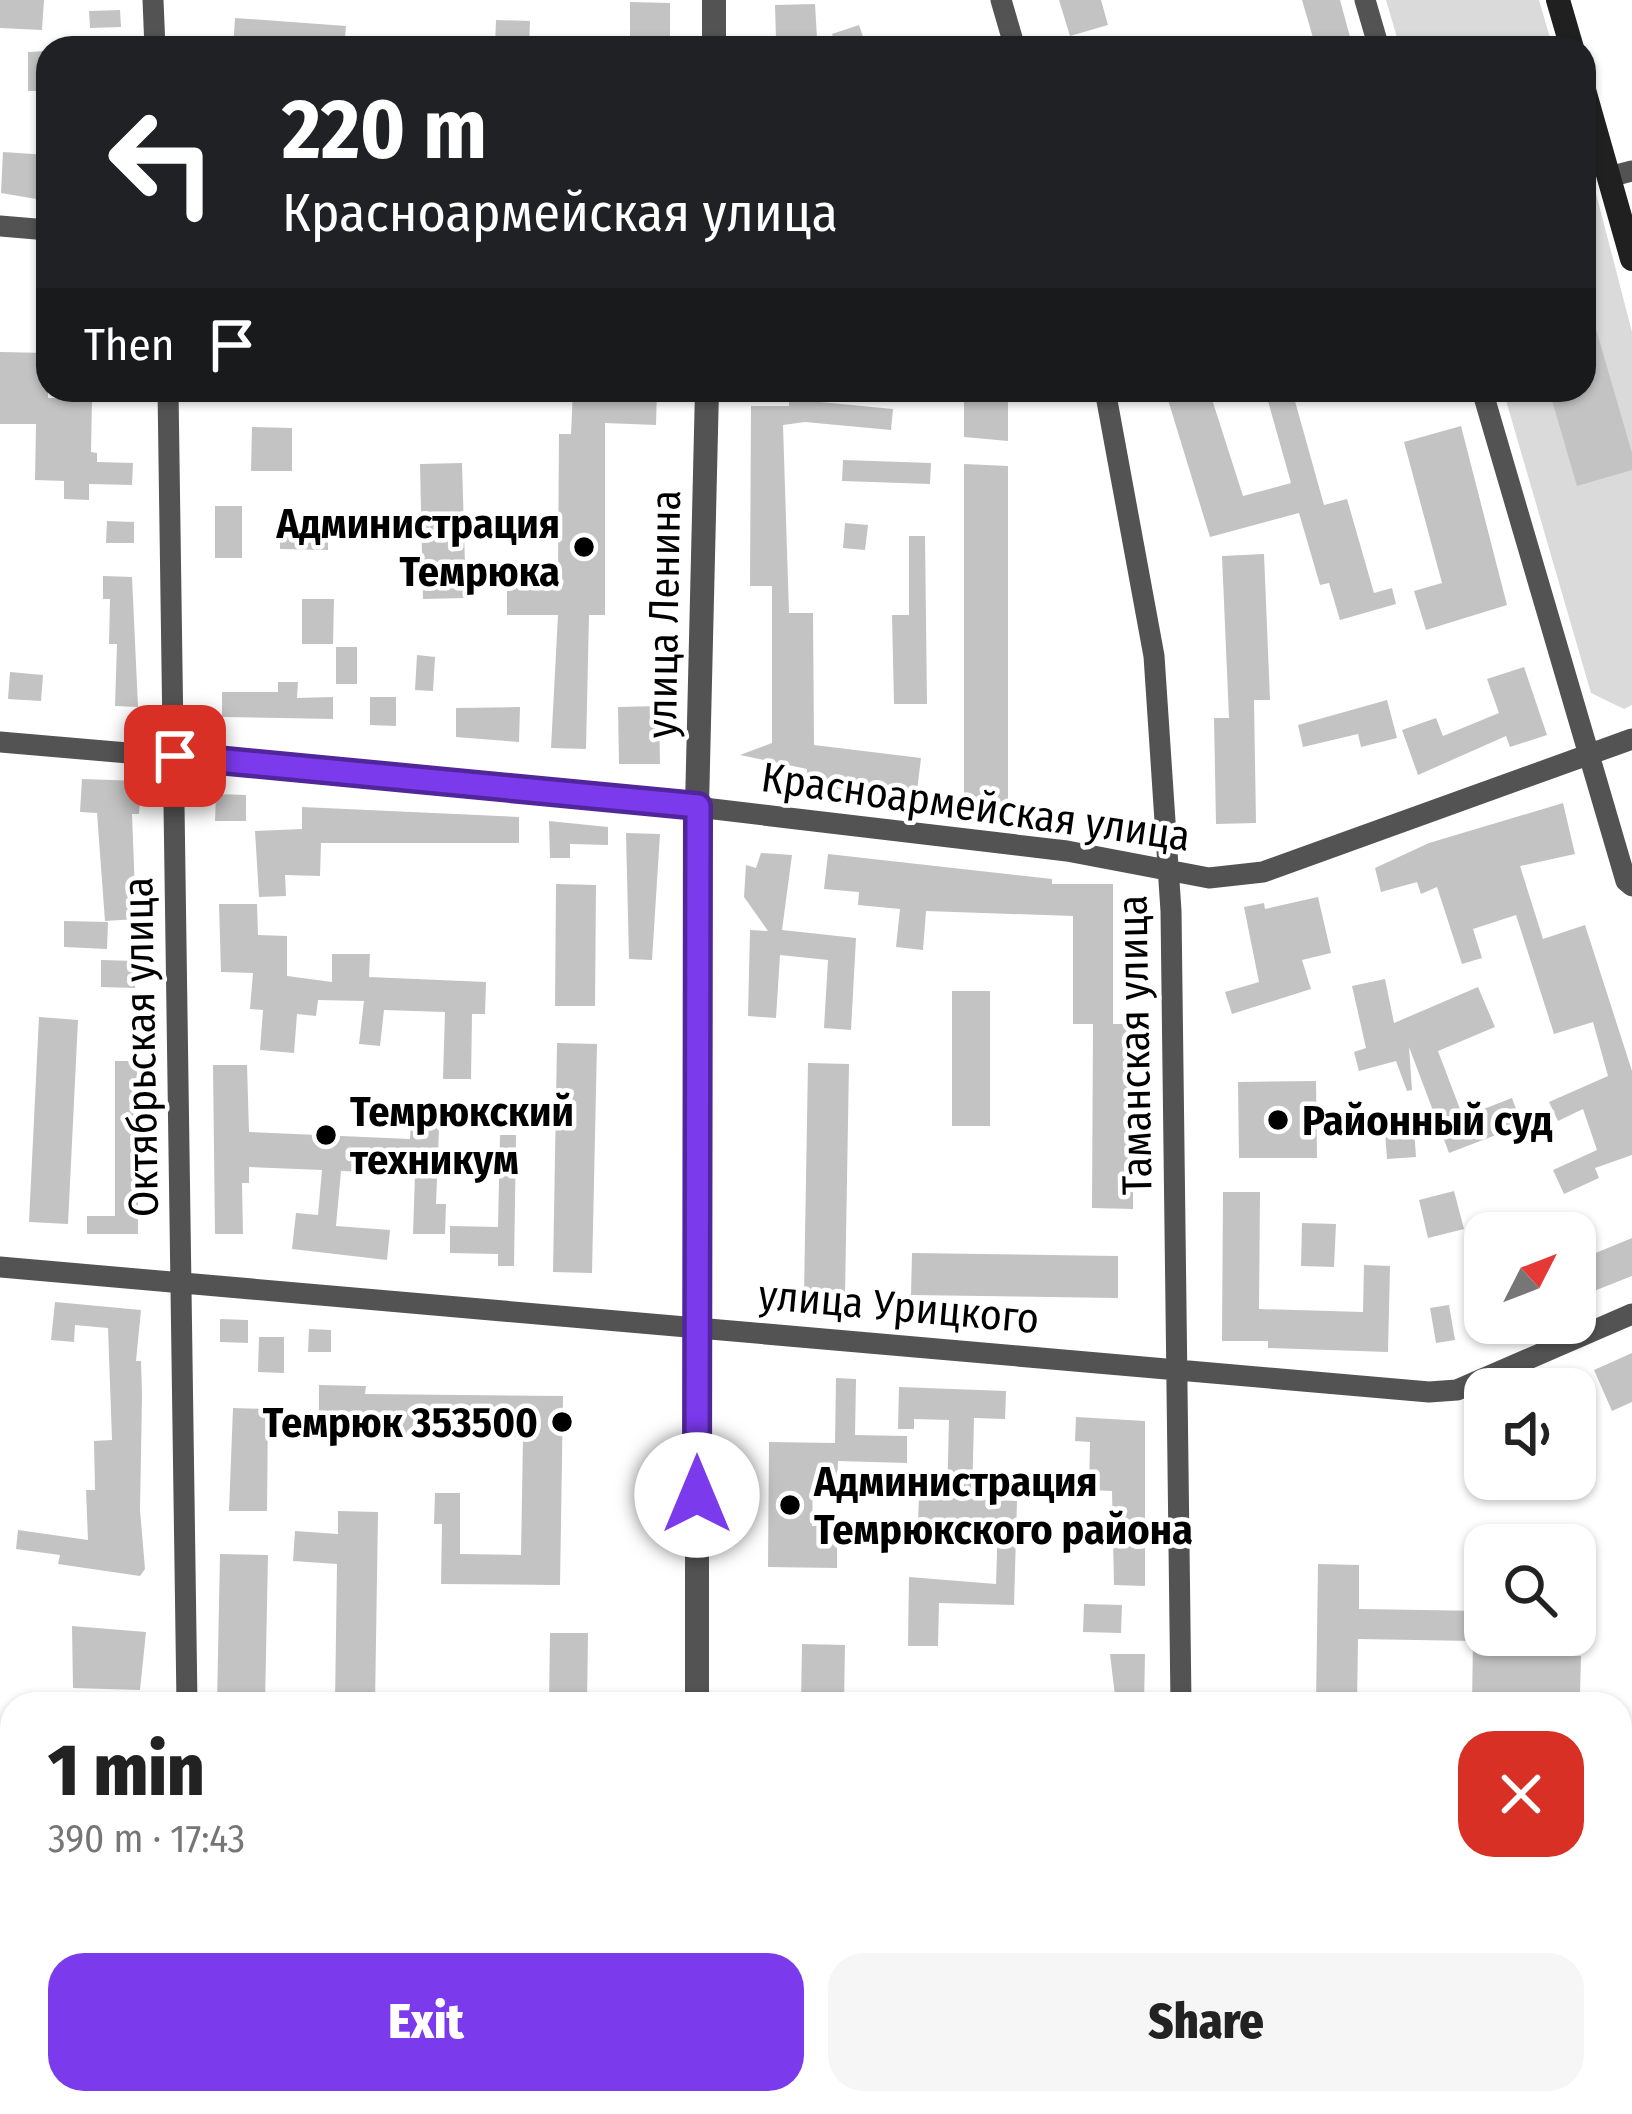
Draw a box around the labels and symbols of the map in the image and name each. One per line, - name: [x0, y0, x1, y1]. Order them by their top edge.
- street label: улица Ленина: [637, 489, 691, 739]
- place label: Администрация Темрюка: [275, 499, 560, 597]
- marker: Администрация Темрюка: [571, 534, 597, 560]
- pin: [124, 705, 226, 807]
- street label: Красноармейская улица: [758, 752, 1193, 862]
- street label: Октябрьская улица: [113, 876, 169, 1218]
- street label: Таманская улица: [1107, 895, 1163, 1195]
- place label: Темрюкский техникум: [350, 1087, 574, 1185]
- place label: Районный суд: [1302, 1096, 1553, 1146]
- marker: Районный суд: [1265, 1107, 1291, 1133]
- marker: Темрюкский техникум: [313, 1122, 339, 1148]
- north arrow: [1464, 1212, 1596, 1344]
- street label: улица Урицкого: [757, 1270, 1041, 1344]
- place label: Темрюк 353500: [263, 1398, 538, 1448]
- marker: Темрюк 353500: [549, 1409, 575, 1435]
- position arrow: [634, 1432, 760, 1558]
- place label: Администрация Темрюкского района: [813, 1457, 1193, 1555]
- marker: Администрация Темрюкского района: [777, 1492, 803, 1518]

